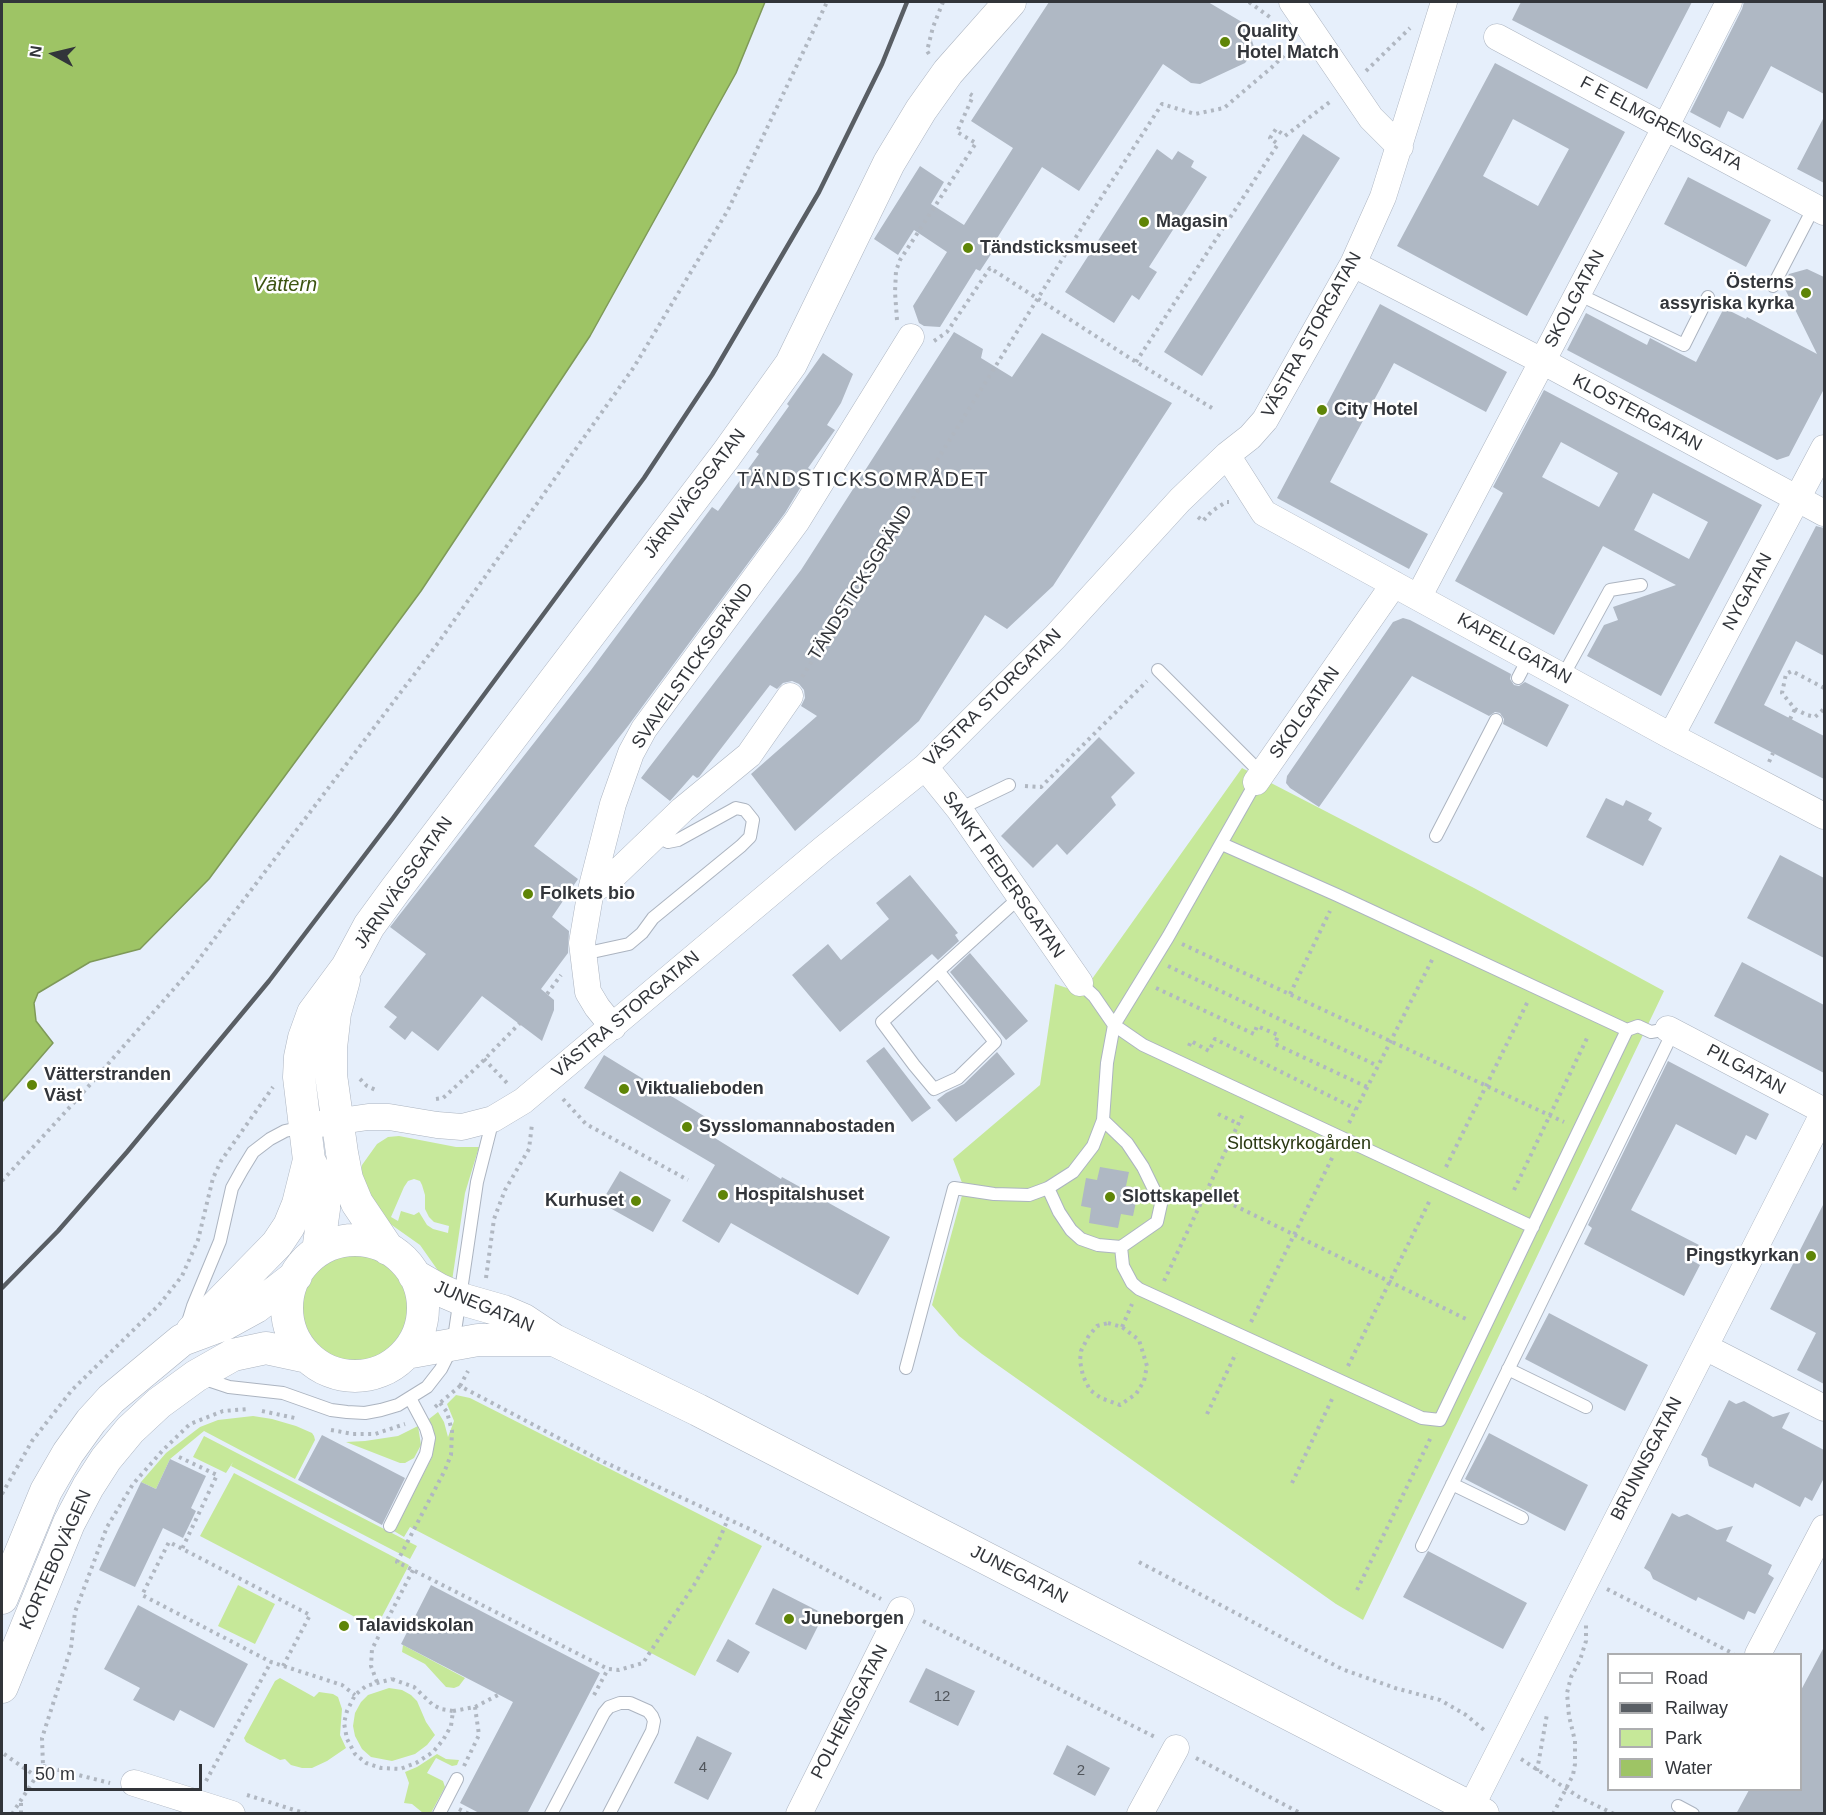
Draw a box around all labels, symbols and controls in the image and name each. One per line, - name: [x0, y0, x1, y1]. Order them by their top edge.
- place label: Quality Hotel Match: [1237, 21, 1339, 63]
- north arrow: [24, 24, 84, 84]
- marker: Quality Hotel Match: [1218, 35, 1232, 49]
- text: N: [26, 45, 45, 58]
- street label: F E ELMGRENSGATA: [1576, 72, 1746, 176]
- place label: Magasin: [1156, 211, 1228, 233]
- marker: Magasin: [1137, 215, 1151, 229]
- place label: Tändsticksmuseet: [980, 237, 1137, 259]
- marker: Tändsticksmuseet: [961, 241, 975, 255]
- street label: SKOLGATAN: [1540, 247, 1610, 351]
- street label: VÄSTRA STORGATAN: [1257, 248, 1367, 422]
- place label: Österns assyriska kyrka: [1660, 272, 1794, 314]
- water label: Vättern: [253, 273, 317, 297]
- marker: Österns assyriska kyrka: [1799, 286, 1813, 300]
- street label: KLOSTERGATAN: [1569, 370, 1705, 456]
- place label: City Hotel: [1334, 399, 1418, 421]
- marker: City Hotel: [1315, 403, 1329, 417]
- street label: JÄRNVÄGSGATAN: [639, 425, 751, 563]
- district label: TÄNDSTICKSOMRÅDET: [737, 468, 989, 492]
- street label: TÄNDSTICKSGRÄND: [804, 501, 918, 665]
- street label: NYGATAN: [1719, 550, 1777, 634]
- street label: SVAVELSTICKSGRÄND: [628, 579, 758, 753]
- street label: KAPELLGATAN: [1453, 609, 1575, 689]
- street label: VÄSTRA STORGATAN: [920, 625, 1066, 771]
- street label: SKOLGATAN: [1265, 663, 1345, 763]
- street label: SANKT PEDERSGATAN: [937, 788, 1069, 962]
- street label: JÄRNVÄGSGATAN: [350, 813, 458, 953]
- place label: Folkets bio: [540, 883, 635, 905]
- marker: Folkets bio: [521, 887, 535, 901]
- street label: VÄSTRA STORGATAN: [548, 947, 704, 1083]
- street label: PILGATAN: [1703, 1040, 1789, 1100]
- place label: Vätterstranden Väst: [44, 1064, 171, 1106]
- marker: Vätterstranden Väst: [25, 1078, 39, 1092]
- place label: Viktualieboden: [636, 1078, 764, 1100]
- marker: Viktualieboden: [617, 1082, 631, 1096]
- place label: Sysslomannabostaden: [699, 1116, 895, 1138]
- marker: Sysslomannabostaden: [680, 1120, 694, 1134]
- park label: Slottskyrkogården: [1227, 1133, 1371, 1155]
- place label: Hospitalshuset: [735, 1184, 864, 1206]
- place label: Slottskapellet: [1122, 1186, 1239, 1208]
- marker: Hospitalshuset: [716, 1188, 730, 1202]
- place label: Kurhuset: [545, 1190, 624, 1212]
- marker: Slottskapellet: [1103, 1190, 1117, 1204]
- marker: Kurhuset: [629, 1194, 643, 1208]
- place label: Pingstkyrkan: [1686, 1245, 1799, 1267]
- marker: Pingstkyrkan: [1804, 1249, 1818, 1263]
- street label: JUNEGATAN: [431, 1276, 537, 1338]
- street label: BRUNNSGATAN: [1607, 1394, 1687, 1524]
- street label: KORTEBOVÄGEN: [15, 1487, 97, 1633]
- street label: JUNEGATAN: [967, 1541, 1071, 1609]
- place label: Juneborgen: [801, 1608, 904, 1630]
- marker: Juneborgen: [782, 1612, 796, 1626]
- place label: Talavidskolan: [356, 1615, 474, 1637]
- marker: Talavidskolan: [337, 1619, 351, 1633]
- street label: POLHEMSGATAN: [807, 1641, 893, 1783]
- legend: [1607, 1653, 1802, 1791]
- text: Road: [1665, 1668, 1708, 1688]
- house number: 12: [934, 1688, 950, 1706]
- text: Railway: [1665, 1698, 1728, 1718]
- text: Park: [1665, 1728, 1702, 1748]
- scale bar: [27, 1752, 206, 1790]
- text: Water: [1665, 1758, 1712, 1778]
- house number: 4: [699, 1759, 707, 1777]
- house number: 2: [1077, 1762, 1085, 1780]
- text: 50 m: [35, 1764, 75, 1784]

